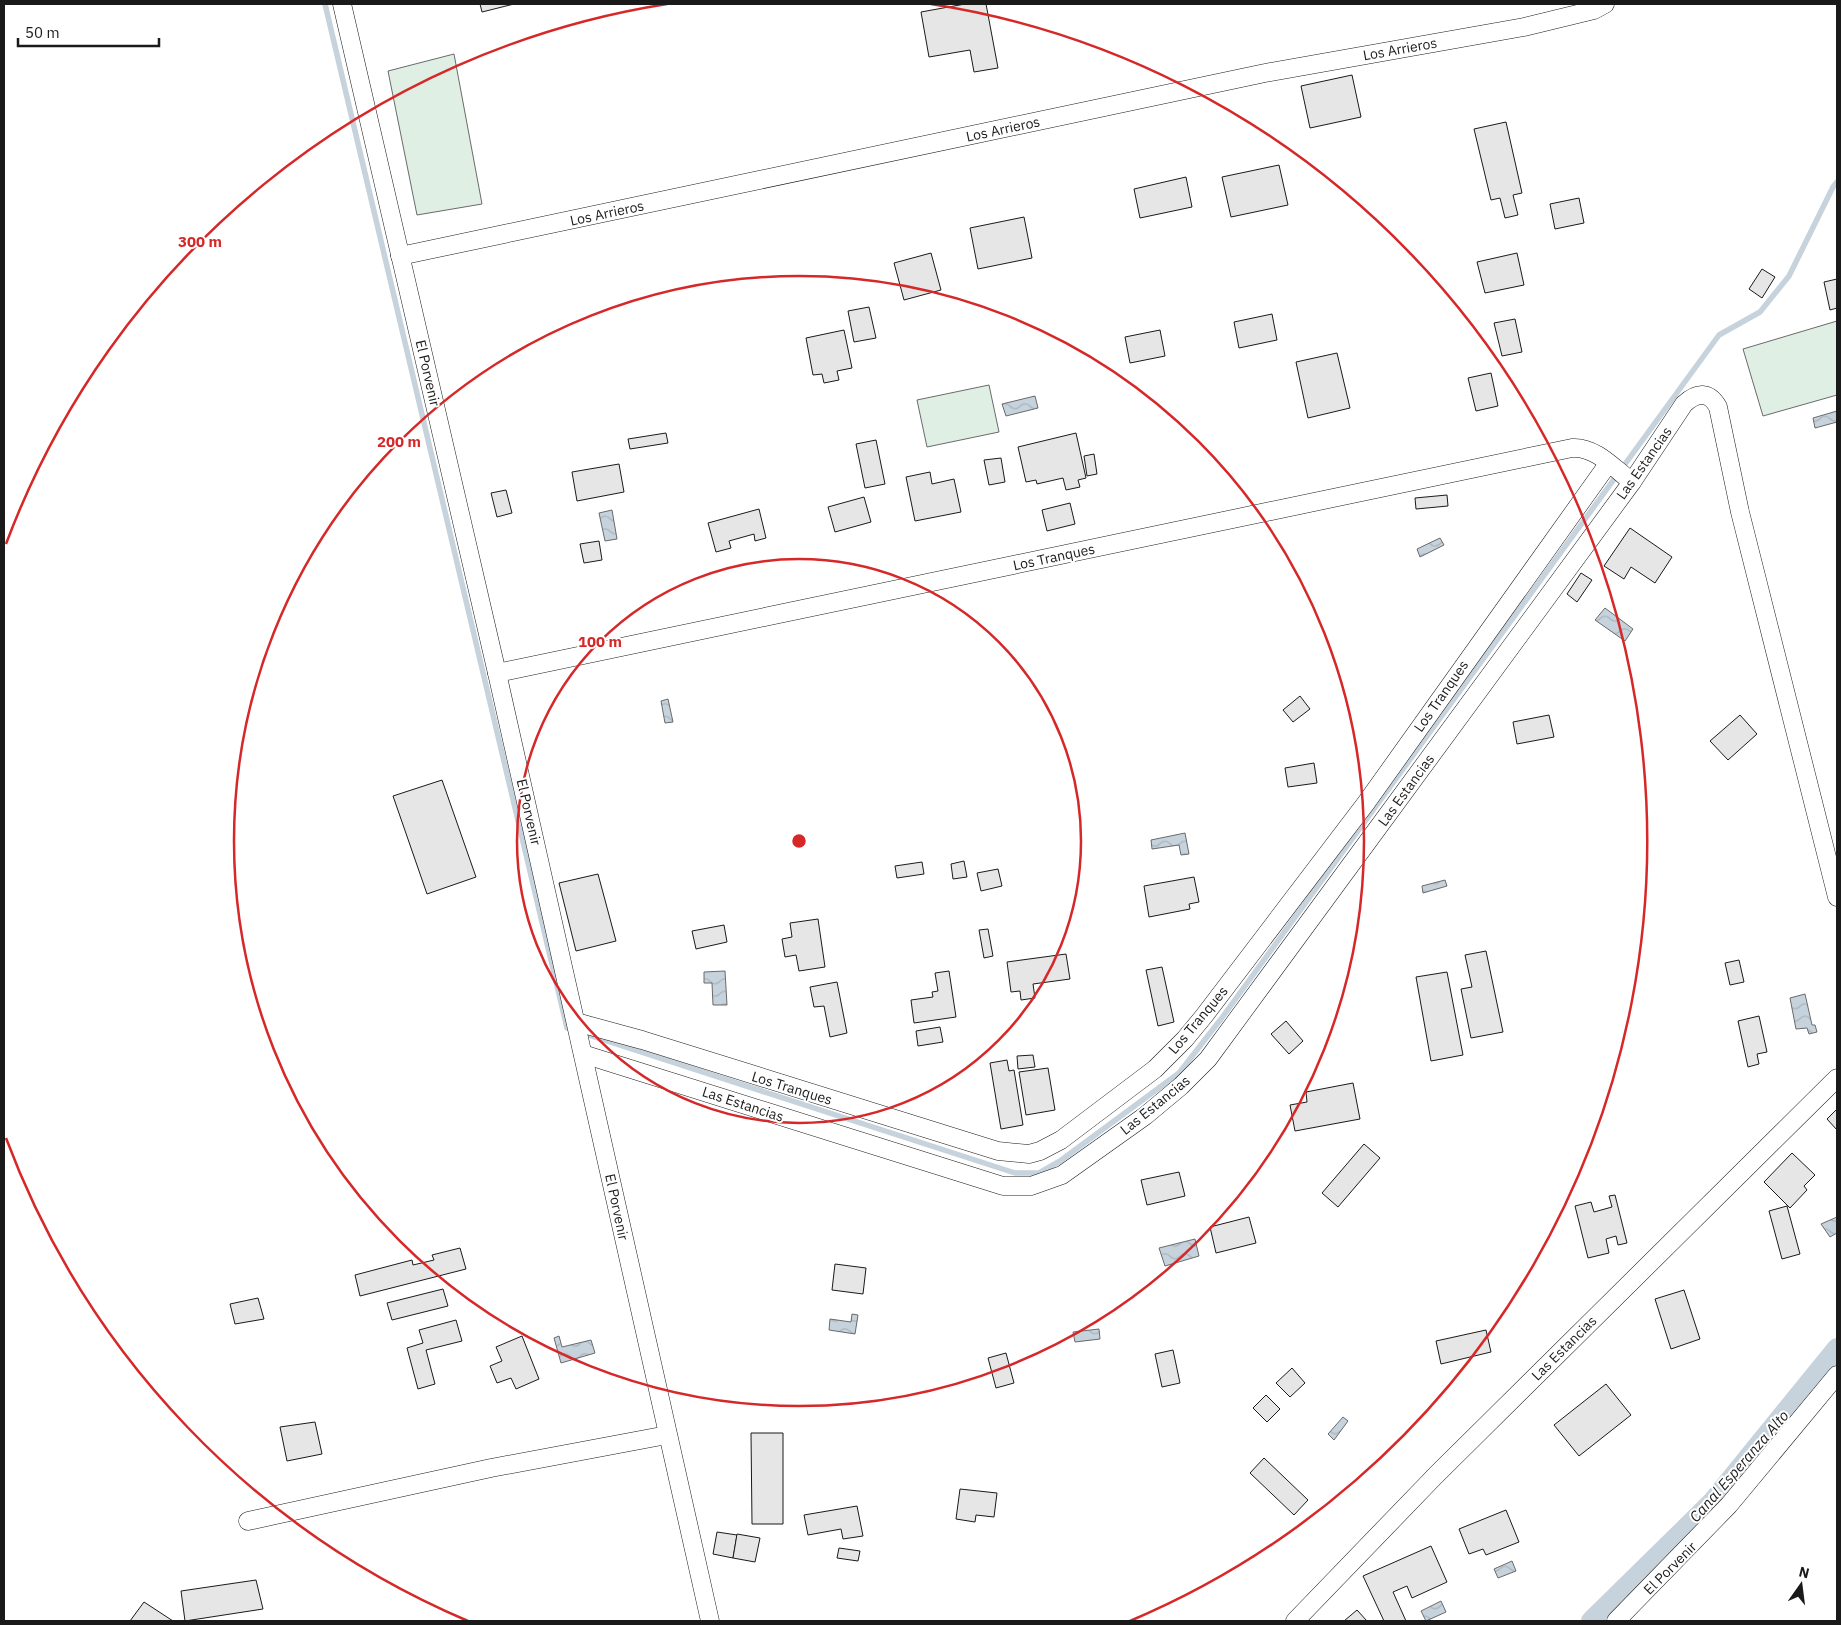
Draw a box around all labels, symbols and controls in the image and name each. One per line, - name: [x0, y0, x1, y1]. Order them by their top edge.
- scale bar: [18, 15, 159, 47]
- text: 50 m: [25, 23, 60, 42]
- street label: Los Arrieros: [1362, 34, 1439, 64]
- street label: Los Arrieros: [964, 112, 1042, 146]
- street label: Los Arrieros: [568, 196, 646, 230]
- text: 300 m: [178, 232, 222, 251]
- street label: El Porvenir: [412, 338, 444, 408]
- street label: Las Estancias: [1612, 423, 1676, 503]
- text: 200 m: [377, 432, 421, 451]
- street label: Los Tranques: [1011, 540, 1097, 574]
- text: 100 m: [578, 632, 622, 651]
- street label: Los Tranques: [1410, 657, 1472, 735]
- street label: Las Estancias: [1374, 750, 1438, 830]
- street label: El Porvenir: [513, 777, 545, 847]
- centre of rings: [790, 832, 808, 850]
- street label: Los Tranques: [1164, 982, 1232, 1058]
- street label: Los Tranques: [750, 1067, 835, 1109]
- street label: Las Estancias: [1116, 1071, 1194, 1139]
- street label: Las Estancias: [700, 1082, 786, 1126]
- street label: El Porvenir: [601, 1172, 633, 1242]
- street label: Las Estancias: [1528, 1312, 1600, 1384]
- water label: Canal Esperanza Alto: [1685, 1406, 1793, 1526]
- street label: El Porvenir: [1640, 1538, 1700, 1598]
- north arrow: [1776, 1560, 1826, 1610]
- text: N: [1797, 1562, 1811, 1582]

